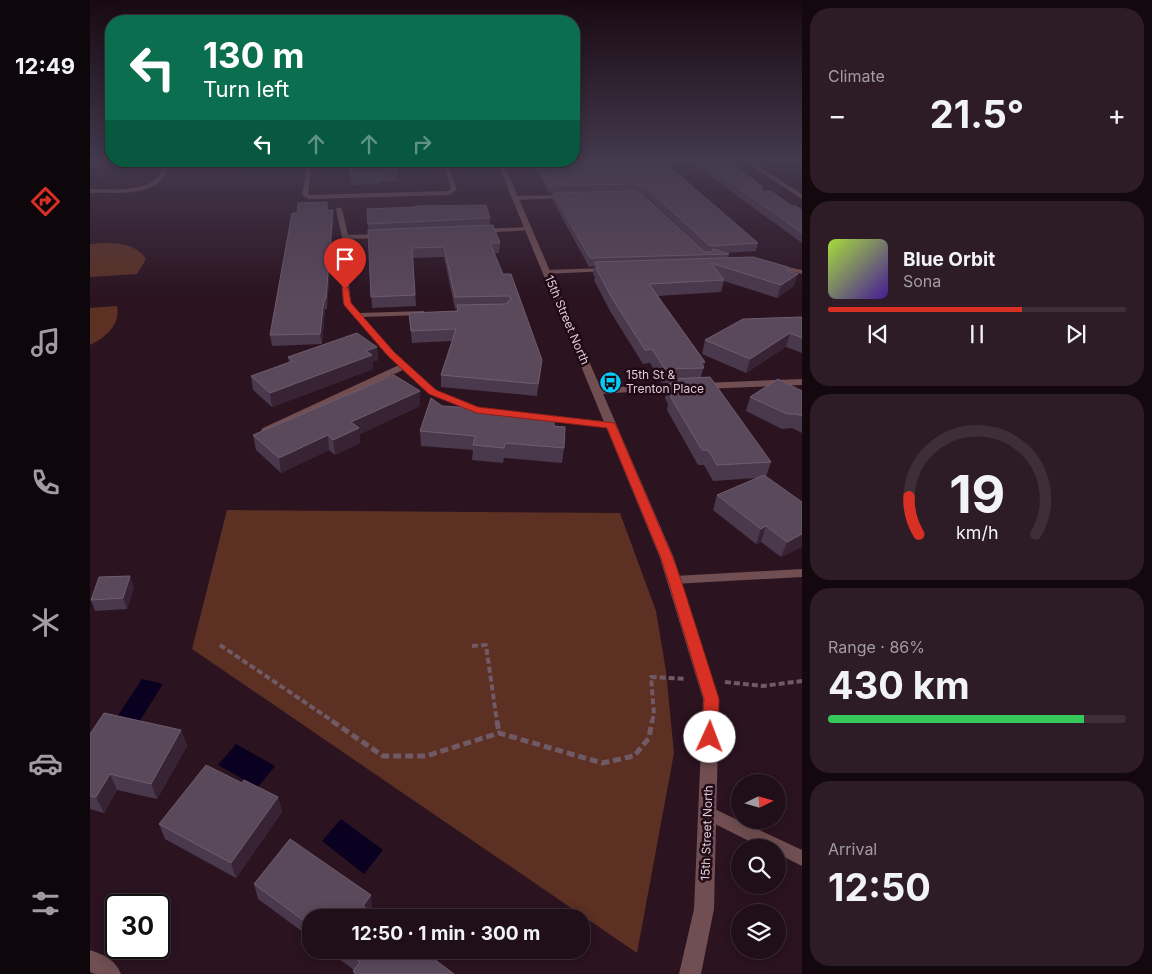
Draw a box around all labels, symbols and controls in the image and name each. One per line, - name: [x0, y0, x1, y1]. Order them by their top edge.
- text: 130 m: [203, 34, 305, 76]
- icon: left: [120, 35, 185, 100]
- text: 12:49: [15, 53, 75, 79]
- text: Climate: [828, 66, 885, 86]
- text: Turn left: [203, 76, 289, 102]
- text: 21.5°: [930, 91, 1024, 137]
- text: −: [828, 98, 847, 132]
- text: +: [1107, 98, 1126, 132]
- icon: left: [249, 130, 277, 158]
- icon: ahead: [302, 130, 330, 158]
- icon: ahead: [355, 130, 383, 158]
- icon: right: [408, 130, 436, 158]
- icon: directions: [28, 184, 63, 219]
- pin: [324, 238, 366, 289]
- icon: arrive: [331, 245, 359, 273]
- text: Blue Orbit: [903, 248, 995, 271]
- text: Sona: [903, 271, 941, 291]
- street label: 15th Street North: [542, 273, 593, 367]
- icon: previous: [864, 320, 892, 348]
- icon: pause: [963, 320, 991, 348]
- icon: next: [1062, 320, 1090, 348]
- icon: music: [28, 325, 63, 360]
- place label: 15th St & Trenton Place: [626, 367, 704, 396]
- bus stop icon: 15th St & Trenton Place: [598, 370, 622, 394]
- text: 19: [949, 463, 1005, 526]
- icon: phone: [28, 465, 63, 500]
- text: km/h: [956, 522, 998, 543]
- icon: climate: [28, 605, 63, 640]
- text: Range · 86%: [828, 637, 925, 657]
- text: 430 km: [828, 662, 970, 708]
- position arrow: [683, 710, 735, 762]
- icon: car: [28, 746, 63, 781]
- north arrow: [731, 774, 786, 829]
- map controls: [731, 774, 786, 959]
- street label: 15th Street North: [697, 785, 716, 881]
- button: search: [731, 839, 786, 894]
- text: Arrival: [828, 839, 877, 859]
- text: 12:50: [828, 864, 931, 910]
- icon: filters: [28, 886, 63, 921]
- speed limit sign: 30: [105, 894, 170, 959]
- button: layers: [731, 904, 786, 959]
- text: 12:50 · 1 min · 300 m: [352, 922, 540, 945]

